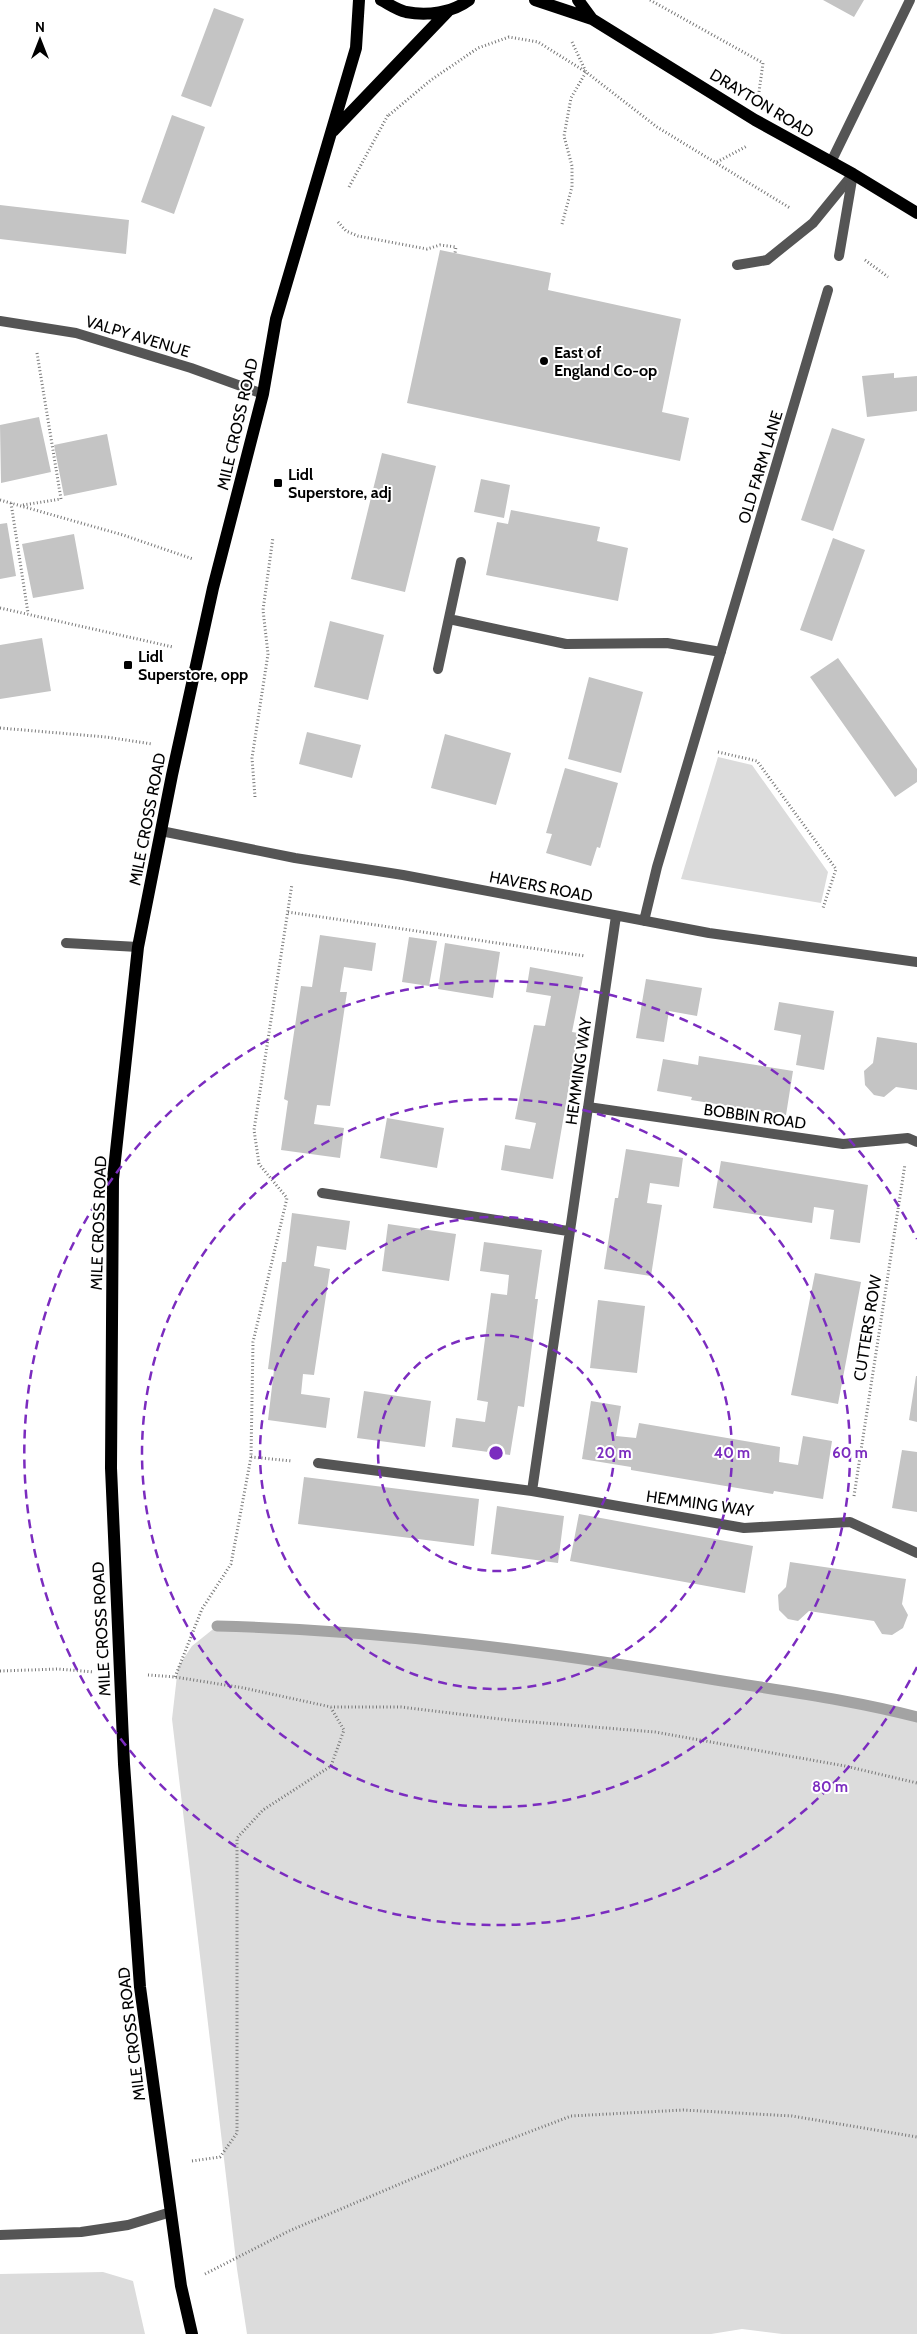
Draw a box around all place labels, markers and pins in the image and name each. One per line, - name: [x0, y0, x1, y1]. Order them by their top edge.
- place label: East of England Co-op: [554, 343, 657, 380]
- marker: East of England Co-op: [538, 355, 550, 367]
- place label: Lidl Superstore, adj: [288, 465, 392, 502]
- marker: Lidl Superstore, adj: [272, 477, 284, 489]
- place label: Lidl Superstore, opp: [138, 647, 248, 684]
- marker: Lidl Superstore, opp: [122, 659, 134, 671]
- centre of rings: [487, 1444, 505, 1462]

